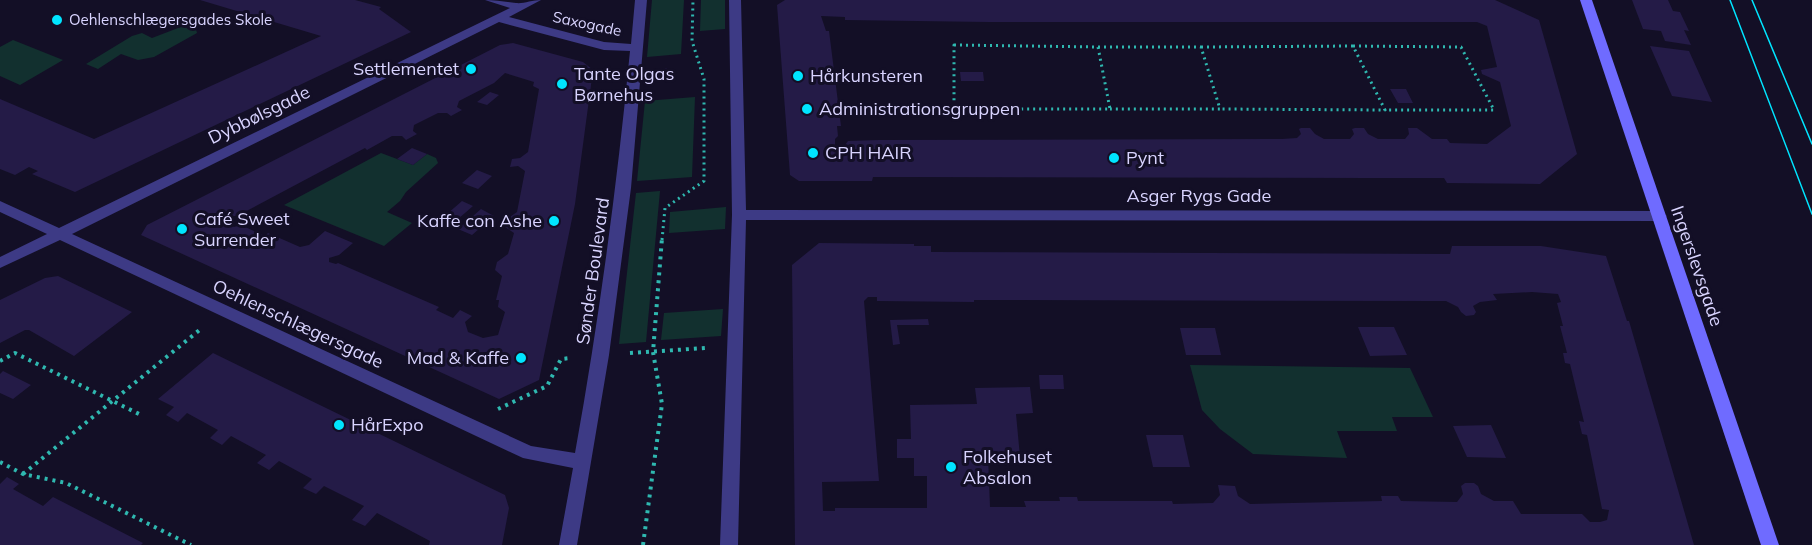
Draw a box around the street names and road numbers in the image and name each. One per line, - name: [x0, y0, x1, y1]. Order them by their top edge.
- street label: Saxogade: [551, 7, 623, 40]
- street label: Dybbølsgade: [204, 80, 313, 149]
- street label: Asger Rygs Gade: [1127, 184, 1271, 207]
- street label: Sønder Boulevard: [571, 196, 614, 346]
- street label: Ingerslevsgade: [1666, 203, 1729, 329]
- street label: Oehlenschlægersgade: [209, 274, 387, 373]

